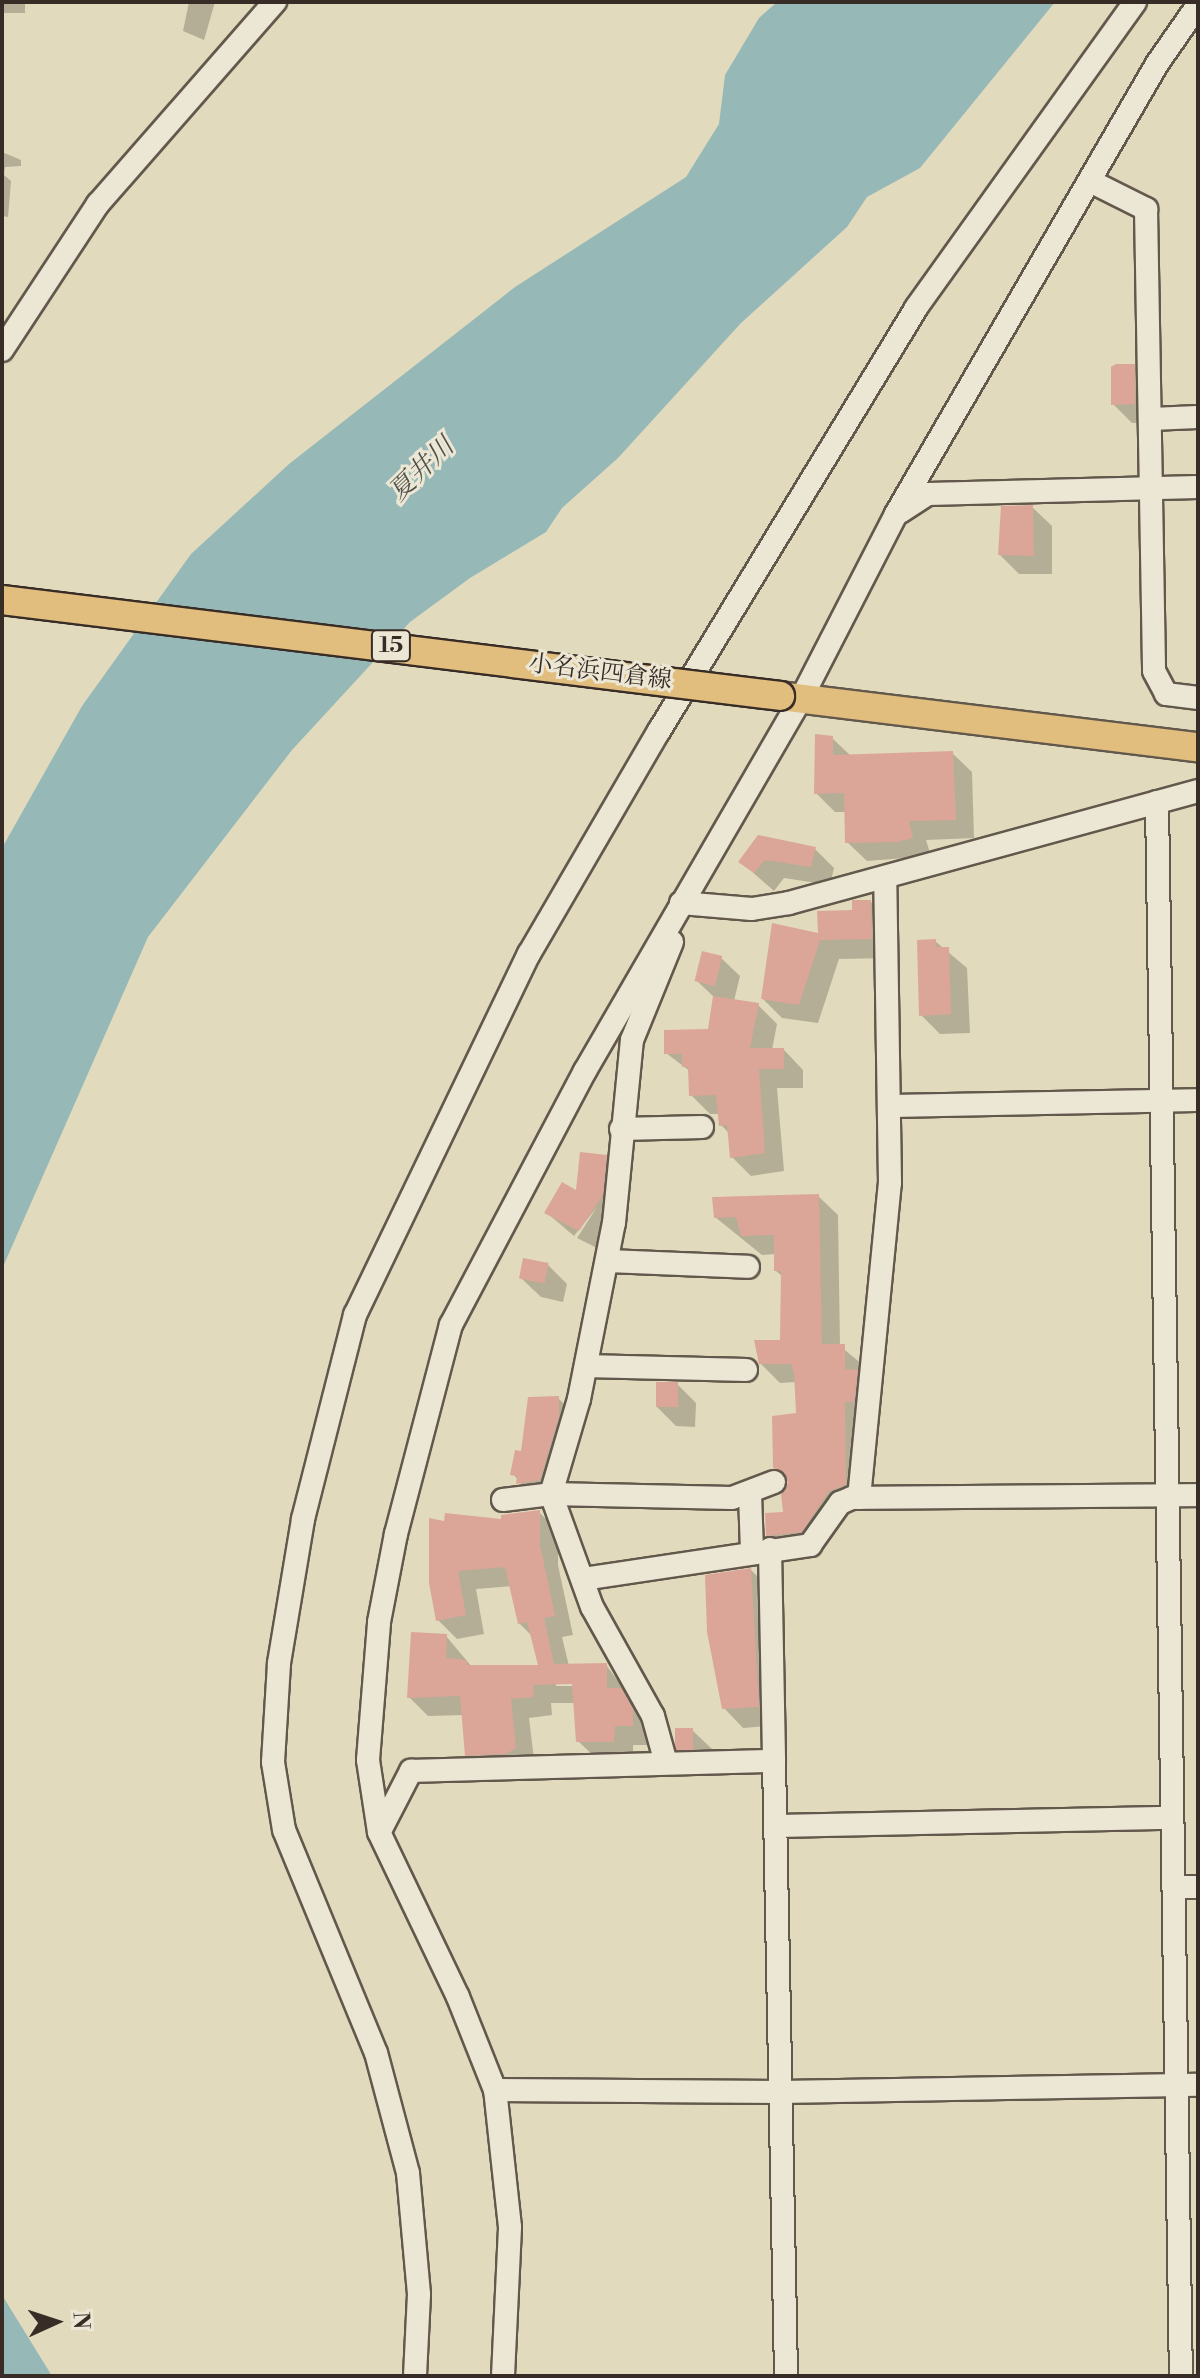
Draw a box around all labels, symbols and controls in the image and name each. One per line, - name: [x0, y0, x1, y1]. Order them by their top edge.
- water label: 夏井川: [383, 432, 461, 508]
- road number: 15: [369, 628, 413, 664]
- street label: 小名浜四倉線: [527, 650, 673, 696]
- north arrow: [16, 2282, 96, 2362]
- text: N: [67, 2311, 94, 2330]

